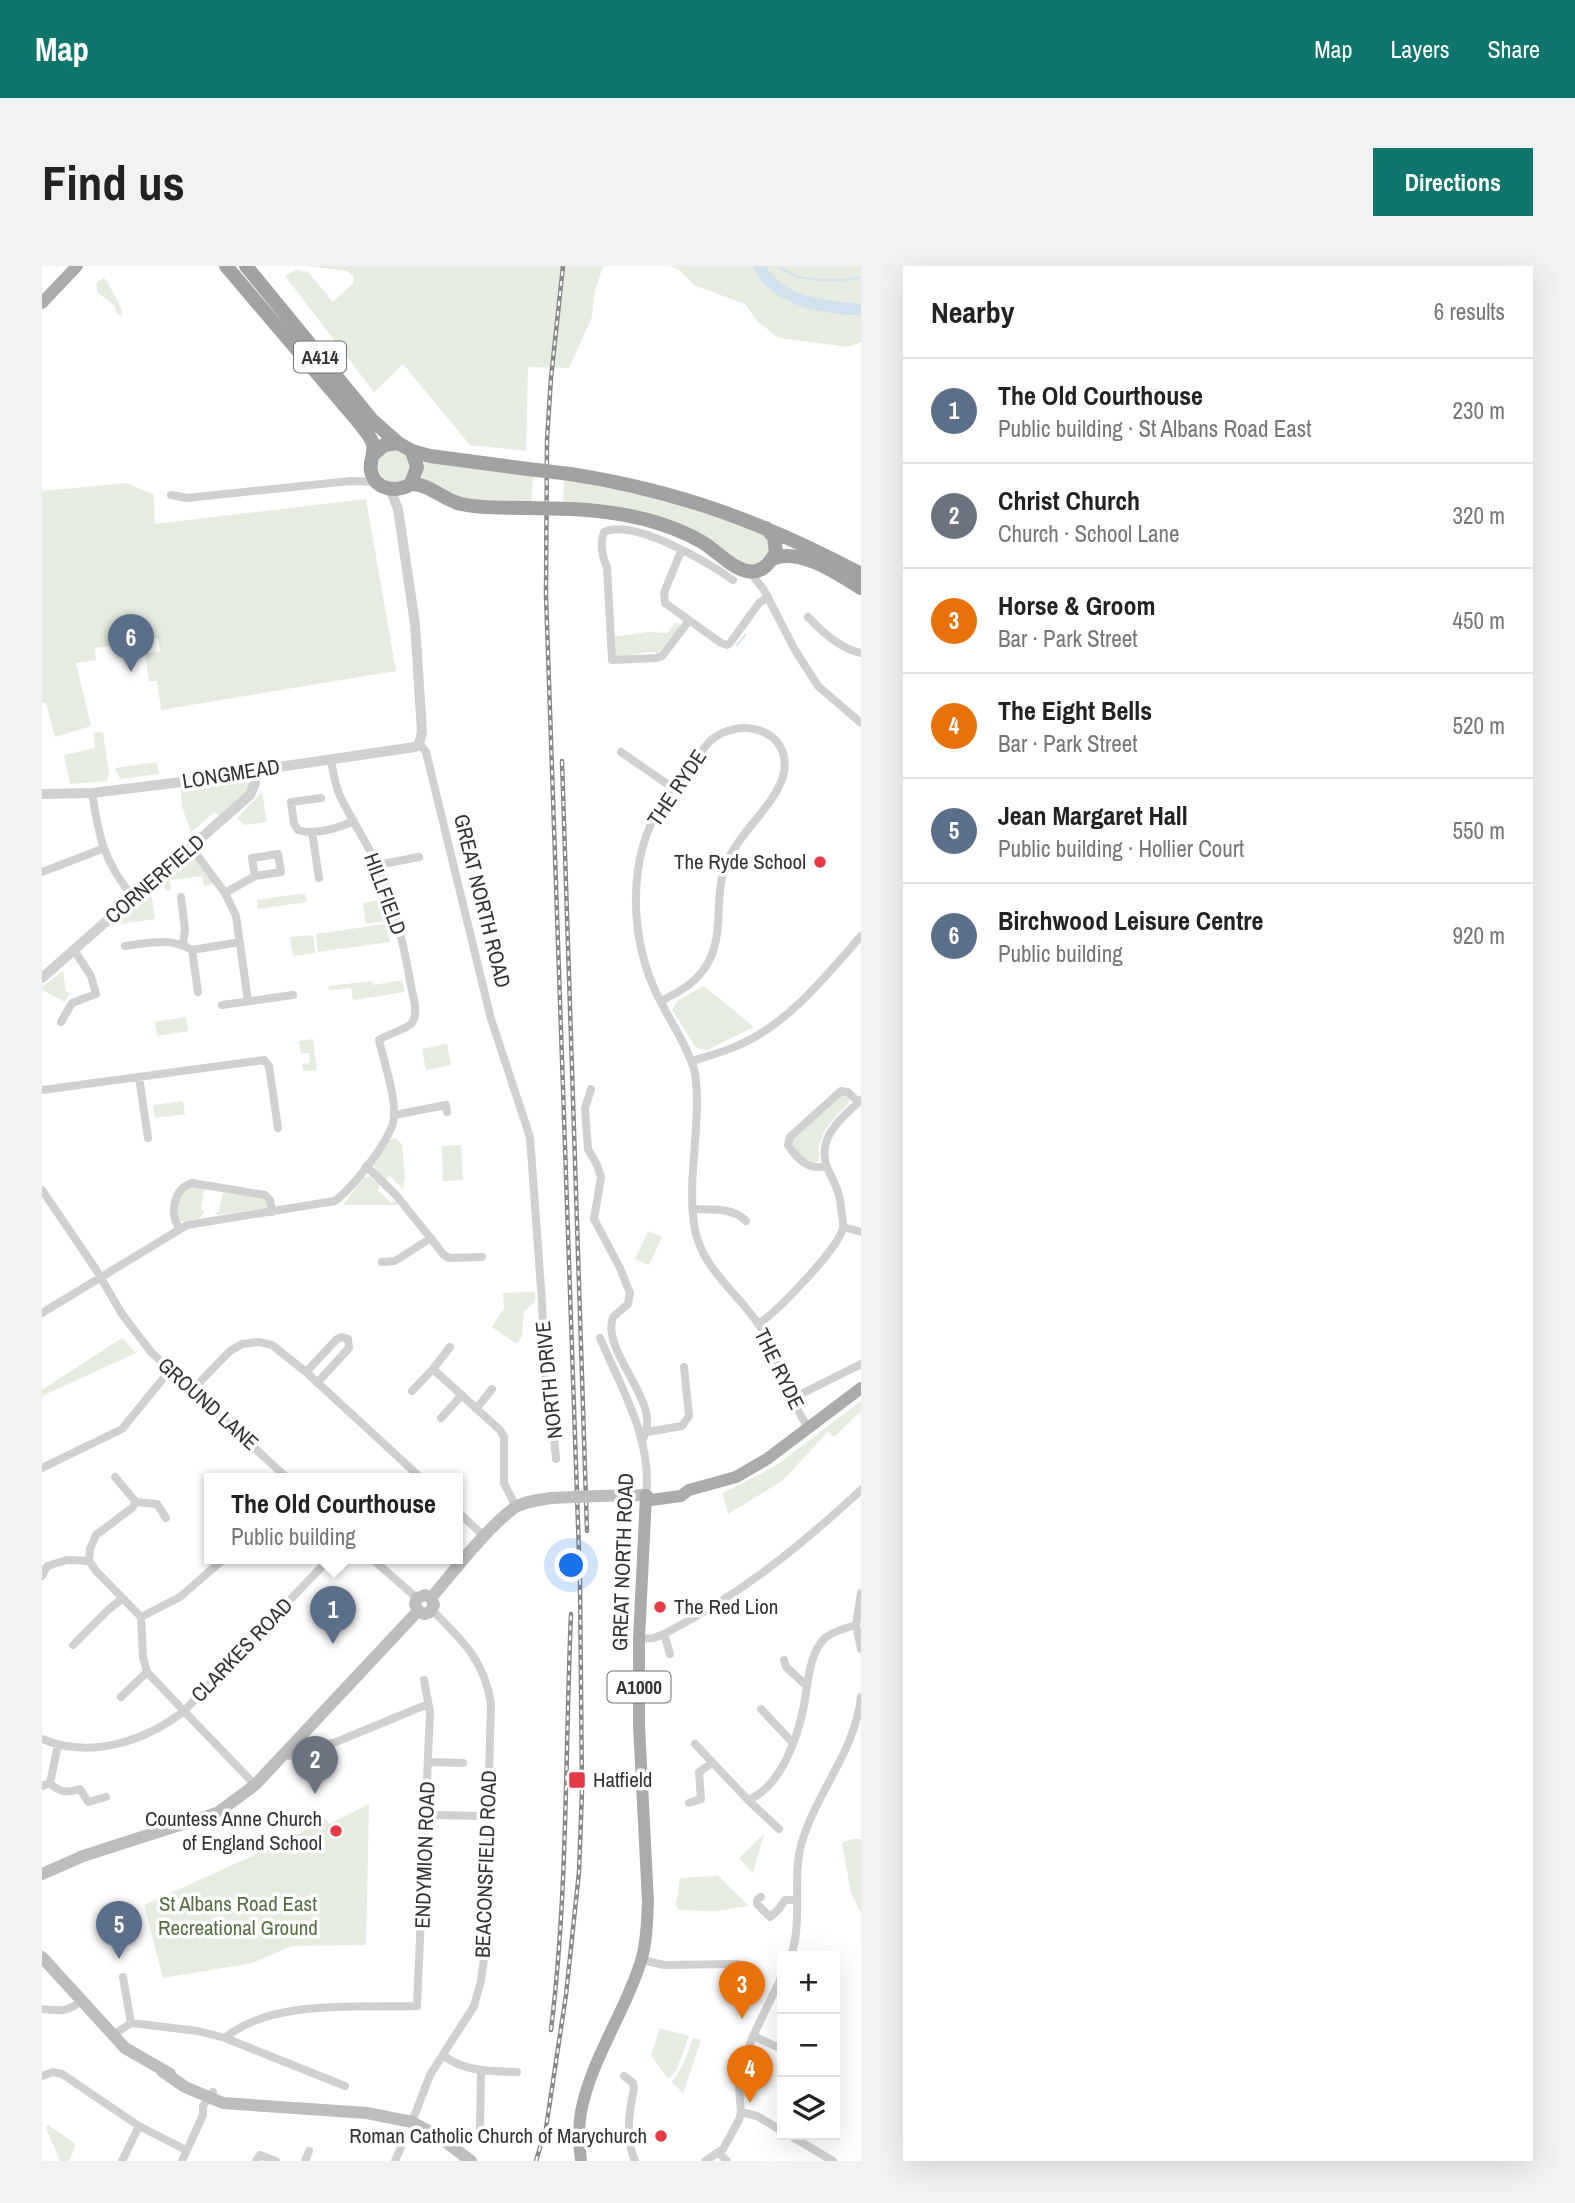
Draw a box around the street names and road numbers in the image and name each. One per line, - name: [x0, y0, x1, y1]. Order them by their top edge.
- road number: A414: [294, 342, 346, 372]
- street label: THE RYDE: [640, 744, 713, 832]
- street label: LONGMEAD: [180, 751, 282, 796]
- street label: GREAT NORTH ROAD: [447, 811, 518, 991]
- street label: CORNERFIELD: [99, 827, 211, 930]
- street label: HILLFIELD: [357, 849, 414, 939]
- street label: NORTH DRIVE: [528, 1320, 569, 1440]
- street label: THE RYDE: [747, 1323, 812, 1414]
- street label: GROUND LANE: [152, 1351, 265, 1457]
- street label: GREAT NORTH ROAD: [605, 1473, 640, 1651]
- street label: CLARKES ROAD: [184, 1591, 299, 1708]
- road number: A1000: [608, 1672, 670, 1702]
- street label: BEACONSFIELD ROAD: [468, 1770, 503, 1958]
- street label: ENDYMION ROAD: [407, 1781, 442, 1929]

